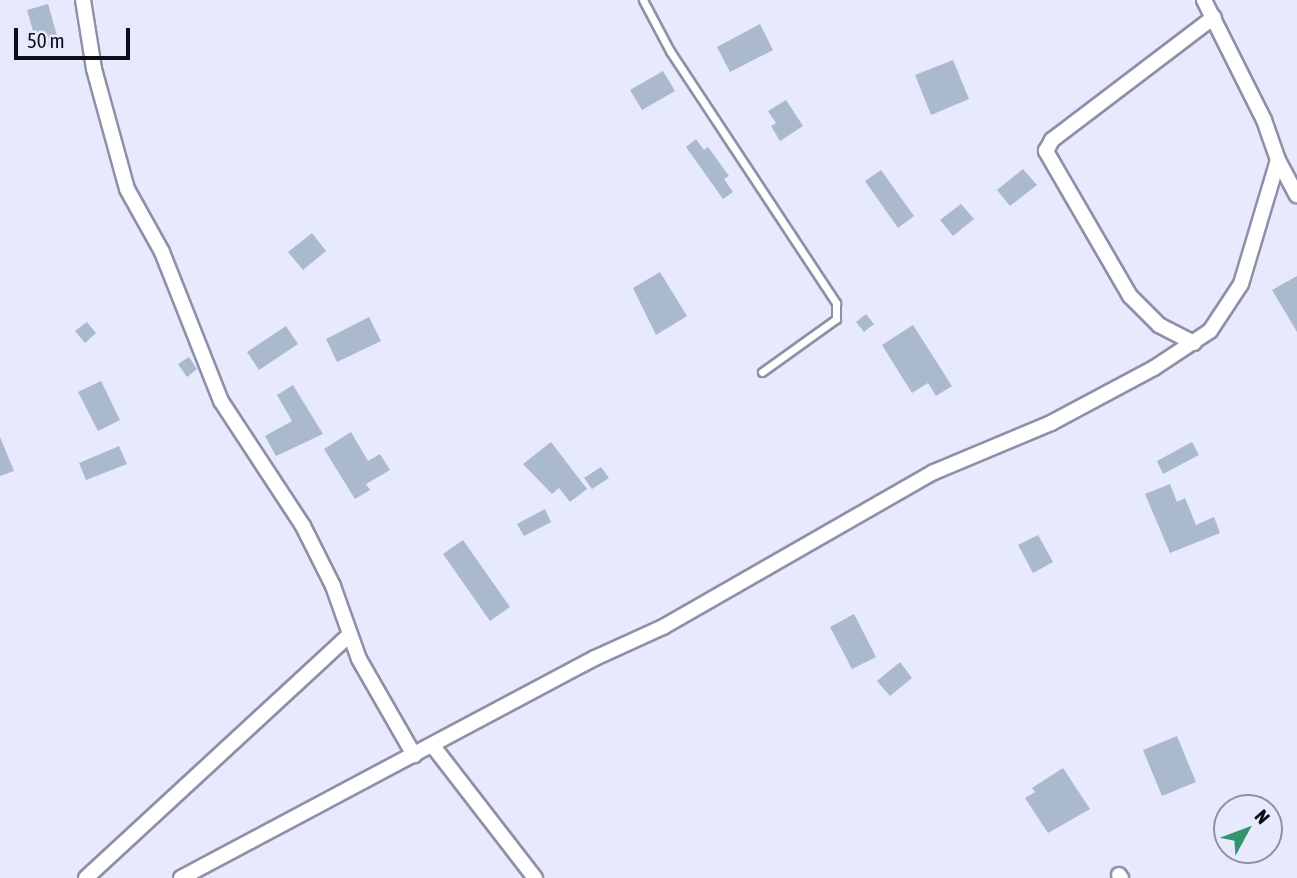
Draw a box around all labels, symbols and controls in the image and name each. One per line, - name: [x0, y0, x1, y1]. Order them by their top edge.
- scale bar: [18, 14, 133, 58]
- text: 50 m: [27, 28, 65, 52]
- north arrow: [1213, 794, 1283, 864]
- text: N: [1250, 805, 1274, 828]

